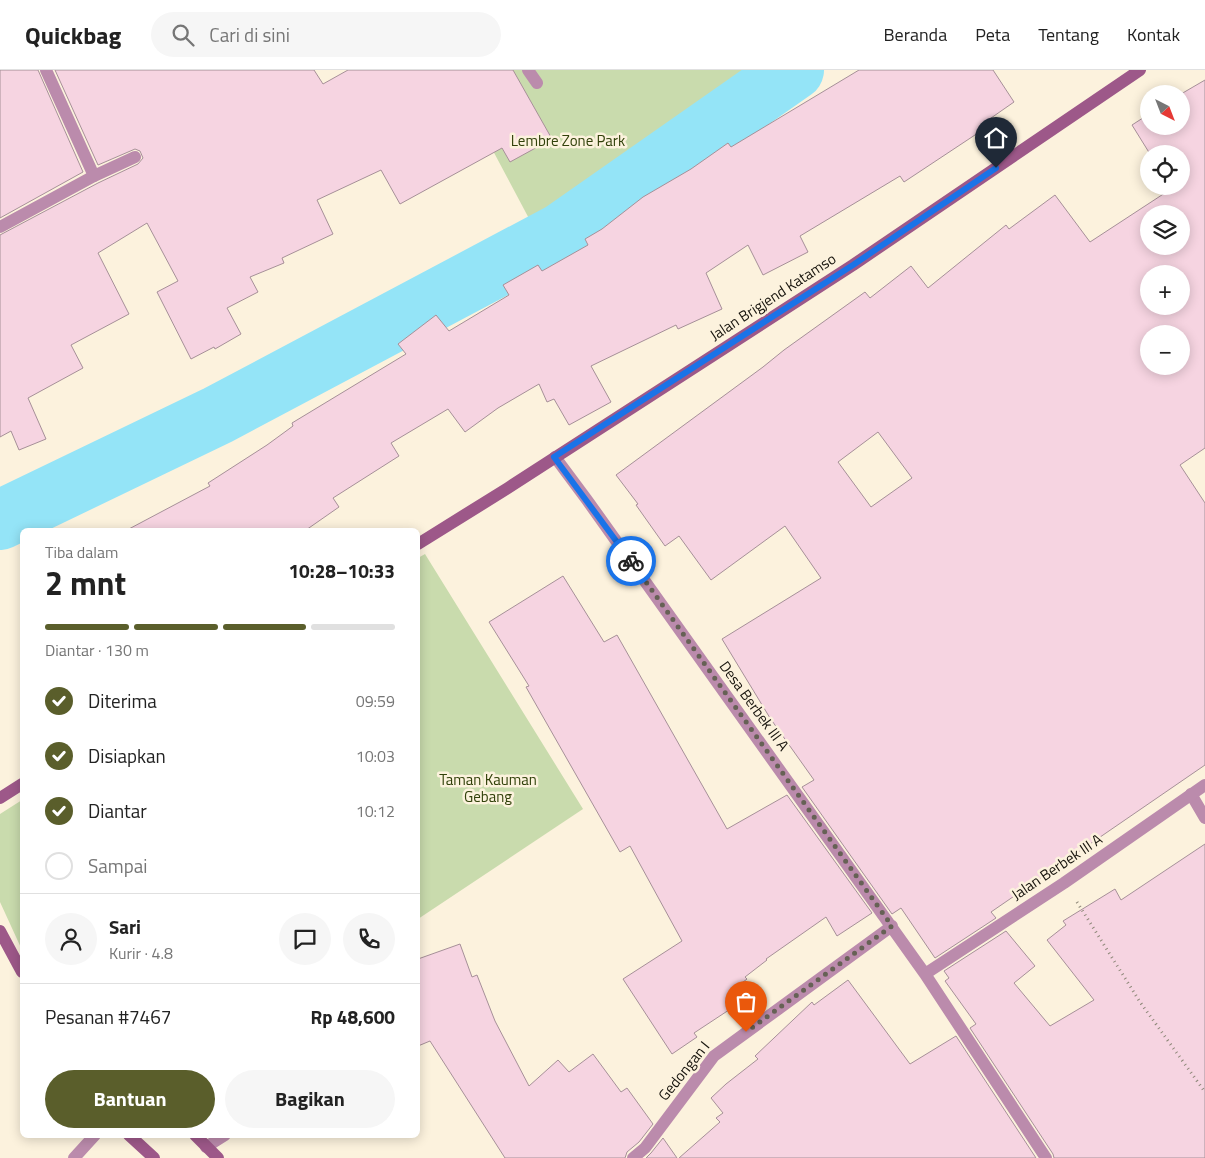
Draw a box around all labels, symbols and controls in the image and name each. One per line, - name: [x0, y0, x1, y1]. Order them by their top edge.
- search box: [151, 12, 501, 57]
- text: Quickbag: [25, 17, 121, 53]
- text: Cari di sini: [209, 20, 290, 49]
- icon: search: [169, 21, 197, 49]
- text: Beranda: [884, 21, 947, 48]
- text: Peta: [975, 21, 1010, 48]
- text: Tentang: [1038, 21, 1099, 48]
- text: Kontak: [1127, 21, 1180, 48]
- north arrow: [1140, 85, 1190, 135]
- map controls: [1140, 85, 1190, 375]
- pin: [975, 117, 1017, 168]
- icon: home: [982, 124, 1010, 152]
- park label: Lembre Zone Park: [511, 129, 625, 152]
- button: locate: [1140, 145, 1190, 195]
- button: layers: [1140, 205, 1190, 255]
- street label: Jalan Brigjend Katamso: [705, 247, 840, 346]
- button: +: [1140, 265, 1190, 315]
- button: −: [1140, 325, 1190, 375]
- courier: [606, 536, 656, 586]
- text: Tiba dalam: [45, 540, 118, 564]
- icon: bike: [617, 547, 645, 575]
- text: 10:28–10:33: [288, 556, 395, 585]
- text: 2 mnt: [45, 559, 126, 607]
- text: Diantar · 130 m: [45, 638, 149, 662]
- street label: Desa Berbek III A: [714, 656, 795, 756]
- text: Diterima: [88, 686, 157, 715]
- icon: check: [45, 687, 73, 715]
- text: 09:59: [356, 689, 395, 713]
- text: Disiapkan: [88, 741, 166, 770]
- icon: check: [45, 742, 73, 770]
- text: 10:03: [356, 744, 395, 768]
- park label: Taman Kauman Gebang: [439, 768, 537, 808]
- text: Diantar: [88, 796, 147, 825]
- icon: check: [45, 797, 73, 825]
- text: 10:12: [356, 799, 395, 823]
- street label: Jalan Berbek III A: [1007, 828, 1107, 906]
- text: Sampai: [88, 851, 147, 880]
- text: Sari: [109, 912, 141, 941]
- button: person: [45, 913, 97, 965]
- button: chat: [279, 913, 331, 965]
- button: phone: [343, 913, 395, 965]
- text: Kurir · 4.8: [109, 941, 173, 965]
- pin: [725, 981, 767, 1032]
- icon: bag: [732, 988, 760, 1016]
- text: Pesanan #7467: [45, 1002, 171, 1031]
- text: Rp 48,600: [311, 1002, 395, 1031]
- street label: Gedongan I: [652, 1036, 715, 1106]
- button: Bantuan: [45, 1070, 215, 1128]
- button: Bagikan: [225, 1070, 395, 1128]

